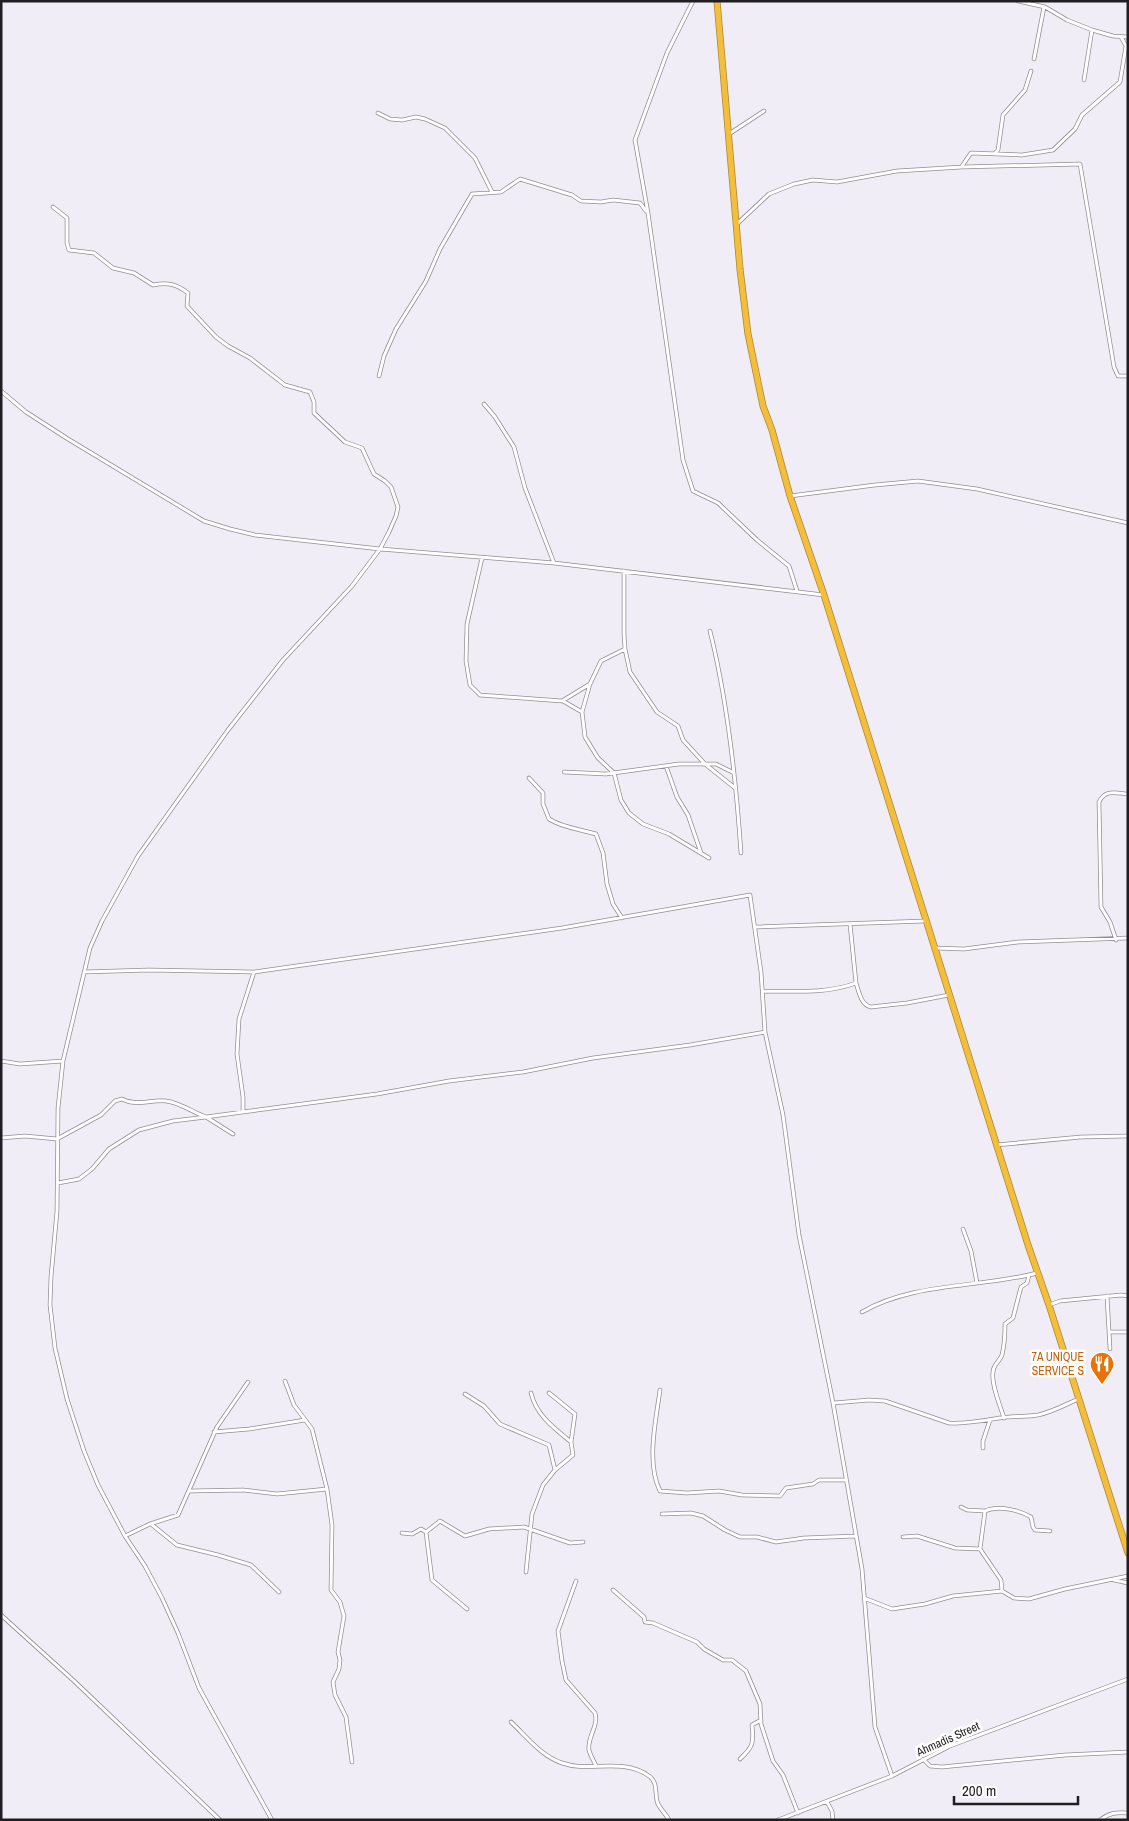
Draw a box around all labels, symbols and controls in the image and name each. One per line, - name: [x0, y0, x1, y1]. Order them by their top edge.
- place label: 7A UNIQUE SERVICE S: [1031, 1349, 1084, 1379]
- restaurant icon: 7A UNIQUE SERVICE S: [1089, 1351, 1115, 1385]
- street label: Ahmadis Street: [913, 1718, 982, 1761]
- scale bar: [954, 1774, 1078, 1806]
- text: 200 m: [962, 1780, 996, 1801]

